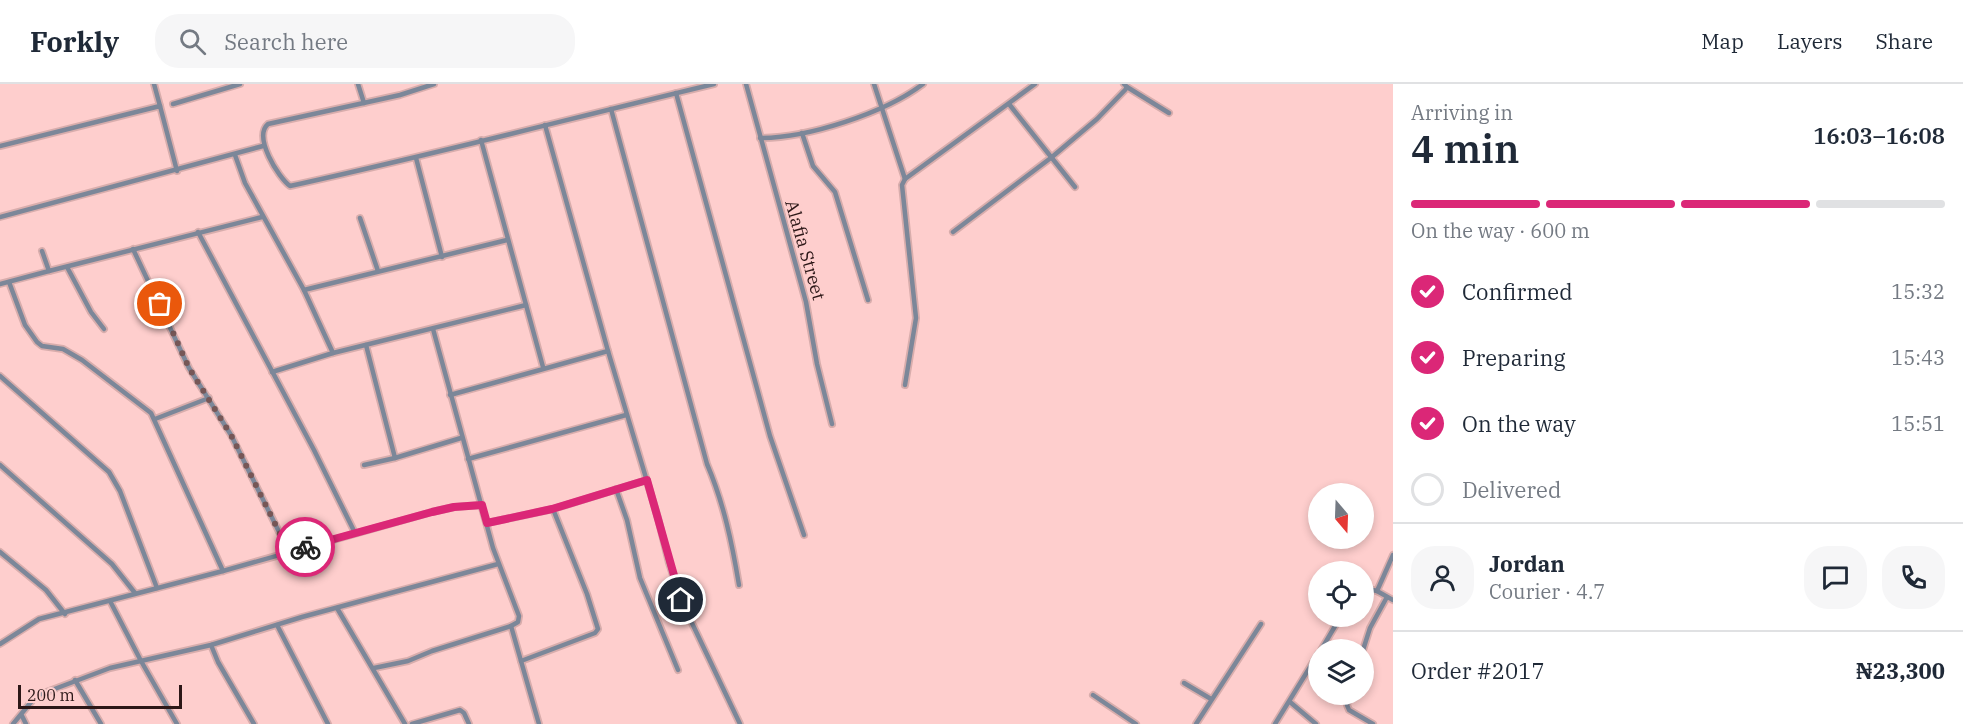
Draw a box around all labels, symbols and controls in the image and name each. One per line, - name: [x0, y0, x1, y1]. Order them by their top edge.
- search box: [155, 14, 575, 68]
- text: Forkly: [30, 23, 119, 60]
- icon: search: [176, 25, 209, 58]
- text: Search here: [224, 27, 348, 56]
- text: Map: [1701, 27, 1744, 55]
- text: Layers: [1777, 27, 1843, 55]
- text: Share: [1876, 27, 1933, 55]
- text: Arriving in: [1411, 99, 1513, 126]
- text: 16:03–16:08: [1813, 121, 1945, 150]
- text: 4 min: [1411, 123, 1519, 174]
- street label: Alafia Street: [780, 197, 831, 303]
- text: On the way · 600 m: [1411, 217, 1590, 244]
- icon: check: [1411, 275, 1444, 308]
- text: Confirmed: [1462, 277, 1573, 306]
- pin: [134, 278, 185, 329]
- text: 15:32: [1891, 278, 1945, 305]
- icon: bag: [143, 287, 176, 320]
- icon: check: [1411, 341, 1444, 374]
- text: Preparing: [1462, 343, 1566, 372]
- text: 15:43: [1891, 344, 1945, 371]
- icon: check: [1411, 407, 1444, 440]
- text: On the way: [1462, 409, 1576, 438]
- text: 15:51: [1891, 410, 1945, 437]
- text: Delivered: [1462, 475, 1561, 504]
- north arrow: [1308, 483, 1374, 549]
- map controls: [1308, 483, 1374, 705]
- courier: [275, 517, 335, 577]
- icon: bike: [289, 531, 322, 564]
- button: person: [1411, 546, 1474, 609]
- button: chat: [1804, 546, 1867, 609]
- button: phone: [1882, 546, 1945, 609]
- text: Jordan: [1489, 549, 1565, 578]
- button: locate: [1308, 561, 1374, 627]
- pin: [655, 574, 706, 625]
- text: Courier · 4.7: [1489, 578, 1605, 605]
- icon: home: [664, 583, 697, 616]
- button: layers: [1308, 639, 1374, 705]
- text: Order #2017: [1411, 656, 1545, 685]
- text: ₦23,300: [1856, 656, 1945, 685]
- scale bar: [18, 682, 182, 710]
- text: 200 m: [27, 685, 75, 705]

